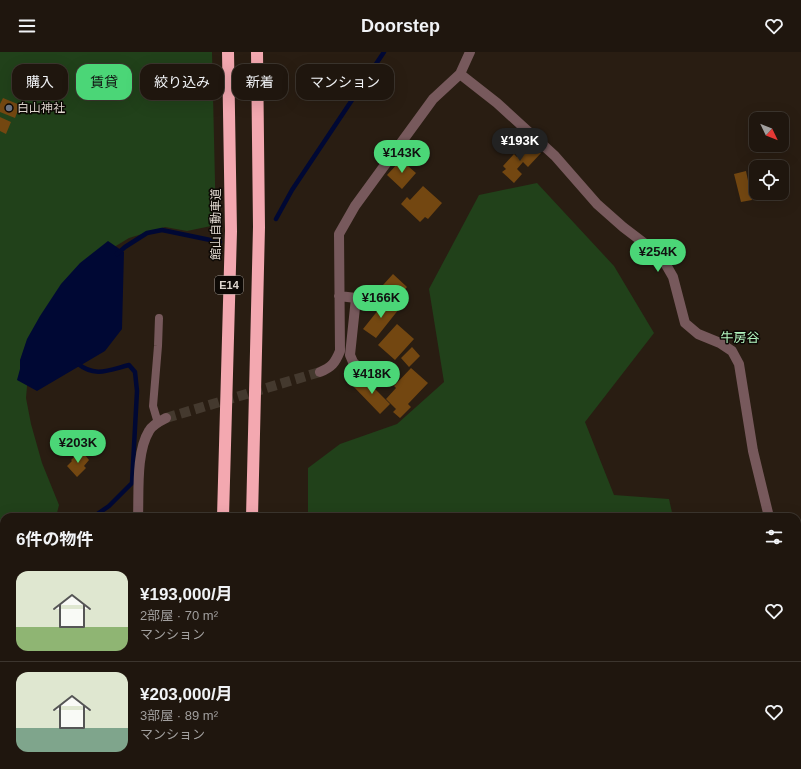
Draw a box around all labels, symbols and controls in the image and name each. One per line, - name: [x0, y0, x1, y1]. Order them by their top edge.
- icon: menu: [16, 15, 38, 37]
- icon: heart: [763, 15, 785, 37]
- text: Doorstep: [361, 16, 440, 36]
- chip: 購入: [12, 64, 68, 100]
- chip: 賃貸: [76, 64, 132, 100]
- chip: 絞り込み: [140, 64, 224, 100]
- chip: 新着: [232, 64, 288, 100]
- chip: マンション: [296, 64, 394, 100]
- place label: 白山神社: [17, 101, 65, 115]
- marker: 白山神社: [4, 103, 14, 113]
- north arrow: [749, 112, 789, 152]
- map controls: [749, 112, 789, 200]
- pin: ¥193K: [492, 128, 548, 162]
- text: ¥193K: [501, 133, 539, 148]
- pin: ¥143K: [374, 140, 430, 174]
- text: ¥143K: [383, 145, 421, 160]
- button: locate: [749, 160, 789, 200]
- street label: 館山自動車道: [209, 188, 223, 260]
- pin: ¥254K: [630, 239, 686, 273]
- text: ¥254K: [639, 244, 677, 259]
- road number: E14: [215, 276, 243, 294]
- pin: ¥166K: [353, 285, 409, 319]
- text: ¥166K: [362, 290, 400, 305]
- district label: 牛房谷: [720, 330, 760, 345]
- pin: ¥418K: [344, 361, 400, 395]
- text: ¥418K: [353, 366, 391, 381]
- pin: ¥203K: [50, 430, 106, 464]
- text: ¥203K: [59, 435, 97, 450]
- icon: filters: [763, 526, 785, 548]
- text: 6件の物件: [16, 530, 93, 549]
- text: ¥193,000/月: [140, 585, 233, 604]
- icon: home: [48, 587, 96, 635]
- icon: heart: [763, 600, 785, 622]
- text: 2部屋 · 70 m²: [140, 608, 218, 623]
- text: マンション: [140, 627, 205, 642]
- text: ¥203,000/月: [140, 685, 233, 704]
- icon: home: [48, 688, 96, 736]
- icon: heart: [763, 701, 785, 723]
- text: 3部屋 · 89 m²: [140, 708, 218, 723]
- text: マンション: [140, 727, 205, 742]

